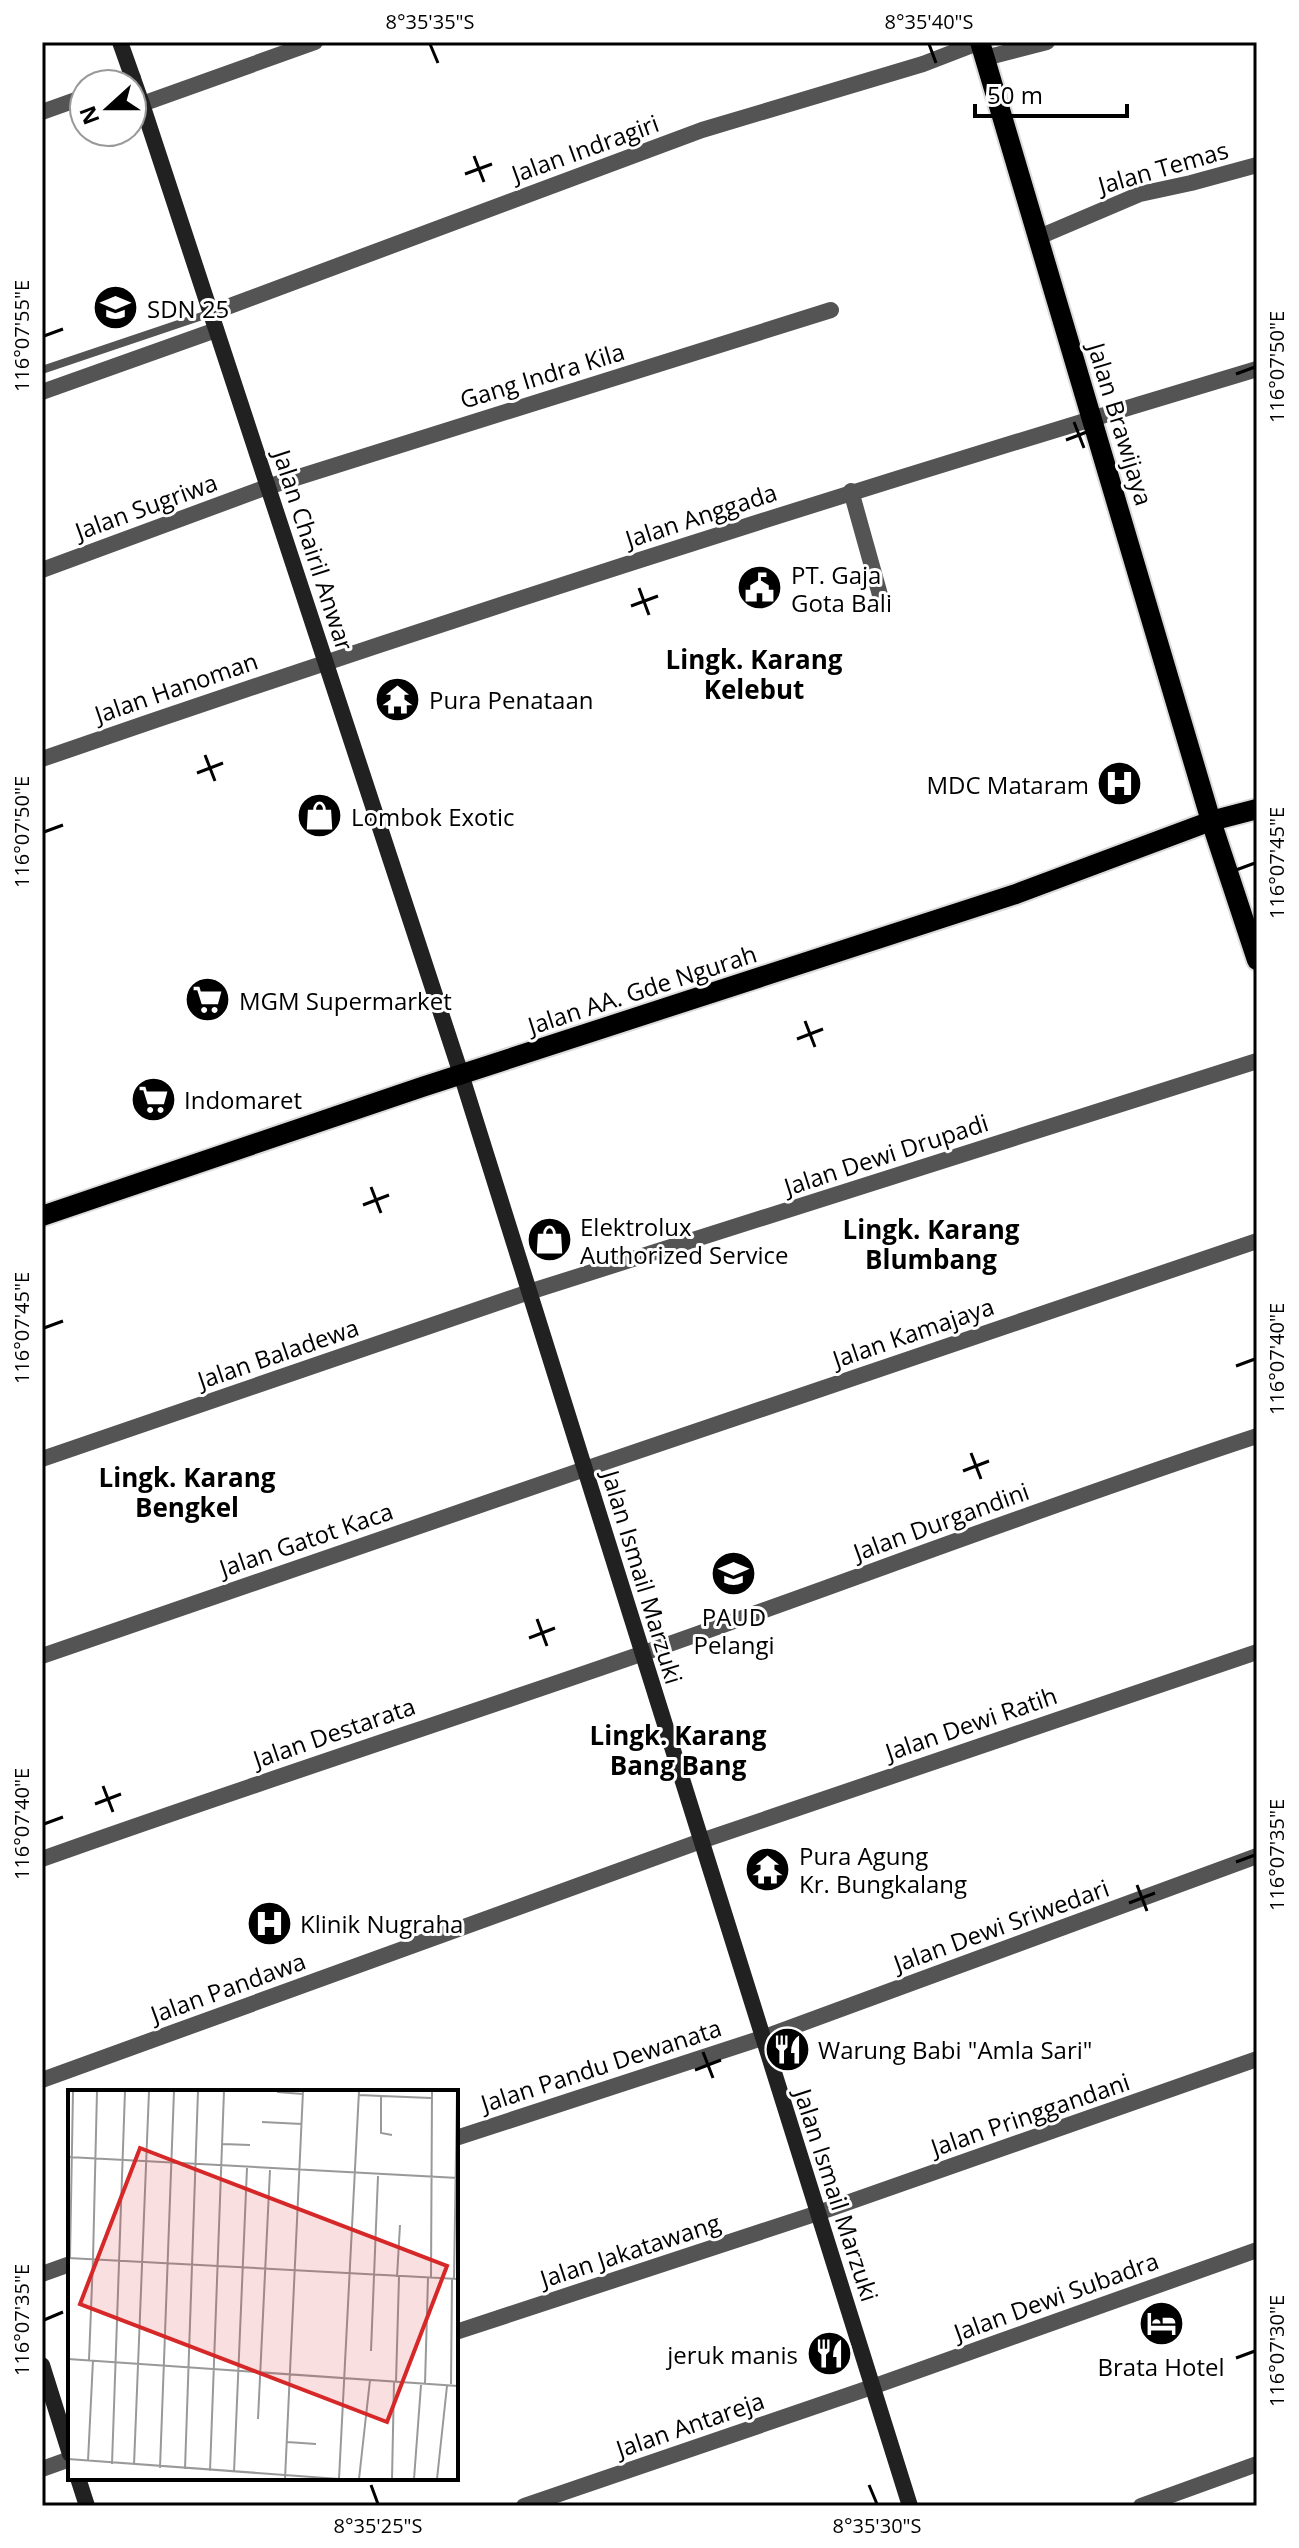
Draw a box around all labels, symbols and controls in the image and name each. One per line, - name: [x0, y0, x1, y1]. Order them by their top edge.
- text: 8°35'35"S: [385, 8, 475, 35]
- text: 8°35'40"S: [884, 8, 974, 35]
- north arrow: [68, 68, 148, 148]
- scale bar: [975, 68, 1127, 118]
- text: 50 m: [987, 78, 1043, 111]
- text: N: [71, 102, 106, 129]
- street label: Jalan Indragiri: [505, 106, 663, 191]
- street label: Jalan Temas: [1092, 133, 1232, 202]
- text: 116°07'55"E: [8, 280, 35, 392]
- school or university icon: SDN 25: [92, 284, 140, 332]
- place label: SDN 25: [147, 292, 229, 325]
- text: 116°07'50"E: [1263, 311, 1290, 423]
- street label: Gang Indra Kila: [456, 334, 628, 416]
- street label: Jalan Brawijaya: [1080, 337, 1161, 509]
- street label: Jalan Chairil Anwar: [265, 444, 362, 655]
- street label: Jalan Sugriwa: [69, 465, 222, 548]
- street label: Jalan Anggada: [619, 475, 781, 556]
- place label: PT. Gaja Gota Bali: [791, 558, 892, 619]
- public building icon: PT. Gaja Gota Bali: [736, 564, 784, 612]
- district label: Lingk. Karang Kelebut: [666, 641, 843, 707]
- street label: Jalan Hanoman: [88, 644, 262, 731]
- temple icon: Pura Penataan: [374, 675, 422, 723]
- place label: Pura Penataan: [429, 683, 593, 716]
- hospital icon: MDC Mataram: [1096, 760, 1144, 808]
- place label: MDC Mataram: [926, 768, 1089, 801]
- text: 116°07'50"E: [8, 776, 35, 888]
- shop icon: Lombok Exotic: [296, 792, 344, 840]
- place label: Lombok Exotic: [351, 800, 515, 833]
- text: 116°07'45"E: [1263, 807, 1290, 919]
- street label: Jalan AA. Gde Ngurah: [522, 936, 761, 1042]
- supermarket icon: MGM Supermarket: [184, 976, 232, 1024]
- place label: MGM Supermarket: [239, 984, 452, 1017]
- supermarket icon: Indomaret: [129, 1075, 177, 1123]
- place label: Indomaret: [184, 1083, 302, 1116]
- street label: Jalan Dewi Drupadi: [778, 1105, 992, 1203]
- place label: Elektrolux Authorized Service: [580, 1210, 789, 1271]
- district label: Lingk. Karang Blumbang: [843, 1211, 1020, 1277]
- shop icon: Elektrolux Authorized Service: [525, 1216, 573, 1264]
- text: 116°07'45"E: [8, 1272, 35, 1384]
- street label: Jalan Kamajaya: [826, 1289, 998, 1376]
- text: 116°07'40"E: [1263, 1303, 1290, 1415]
- street label: Jalan Baladewa: [191, 1310, 363, 1397]
- district label: Lingk. Karang Bengkel: [99, 1459, 276, 1525]
- street label: Jalan Ismail Marzuki: [594, 1464, 691, 1688]
- street label: Jalan Durgandini: [847, 1474, 1033, 1569]
- street label: Jalan Gatot Kaca: [213, 1494, 397, 1585]
- school or university icon: PAUD Pelangi: [710, 1550, 758, 1598]
- place label: PAUD Pelangi: [693, 1600, 775, 1661]
- street label: Jalan Dewi Ratih: [879, 1678, 1061, 1768]
- street label: Jalan Destarata: [247, 1689, 419, 1776]
- district label: Lingk. Karang Bang Bang: [590, 1717, 767, 1783]
- text: 116°07'40"E: [8, 1768, 35, 1880]
- text: 116°07'35"E: [1263, 1799, 1290, 1911]
- place label: Pura Agung Kr. Bungkalang: [799, 1839, 967, 1900]
- temple icon: Pura Agung Kr. Bungkalang: [744, 1845, 792, 1893]
- street label: Jalan Dewi Sriwedari: [887, 1871, 1113, 1980]
- hospital icon: Klinik Nugraha: [245, 1899, 293, 1947]
- place label: Klinik Nugraha: [300, 1907, 463, 1940]
- street label: Jalan Pandawa: [144, 1944, 310, 2031]
- street label: Jalan Pandu Dewanata: [475, 2011, 725, 2120]
- restaurant icon: Warung Babi "Amla Sari": [763, 2025, 811, 2073]
- place label: Warung Babi "Amla Sari": [818, 2033, 1092, 2066]
- street label: Jalan Pringgandani: [924, 2065, 1134, 2164]
- street label: Jalan Ismail Marzuki: [786, 2083, 887, 2305]
- inset map: [68, 2090, 458, 2480]
- street label: Jalan Jakatawang: [534, 2205, 724, 2295]
- street label: Jalan Dewi Subadra: [947, 2244, 1163, 2349]
- text: 116°07'35"E: [8, 2264, 35, 2376]
- text: 116°07'30"E: [1263, 2295, 1290, 2407]
- hotel icon: Brata Hotel: [1137, 2300, 1185, 2348]
- restaurant icon: jeruk manis: [805, 2330, 853, 2378]
- place label: jeruk manis: [665, 2338, 798, 2371]
- place label: Brata Hotel: [1098, 2350, 1225, 2383]
- street label: Jalan Antareja: [610, 2383, 768, 2465]
- text: 8°35'25"S: [333, 2512, 423, 2539]
- text: 8°35'30"S: [832, 2512, 922, 2539]

